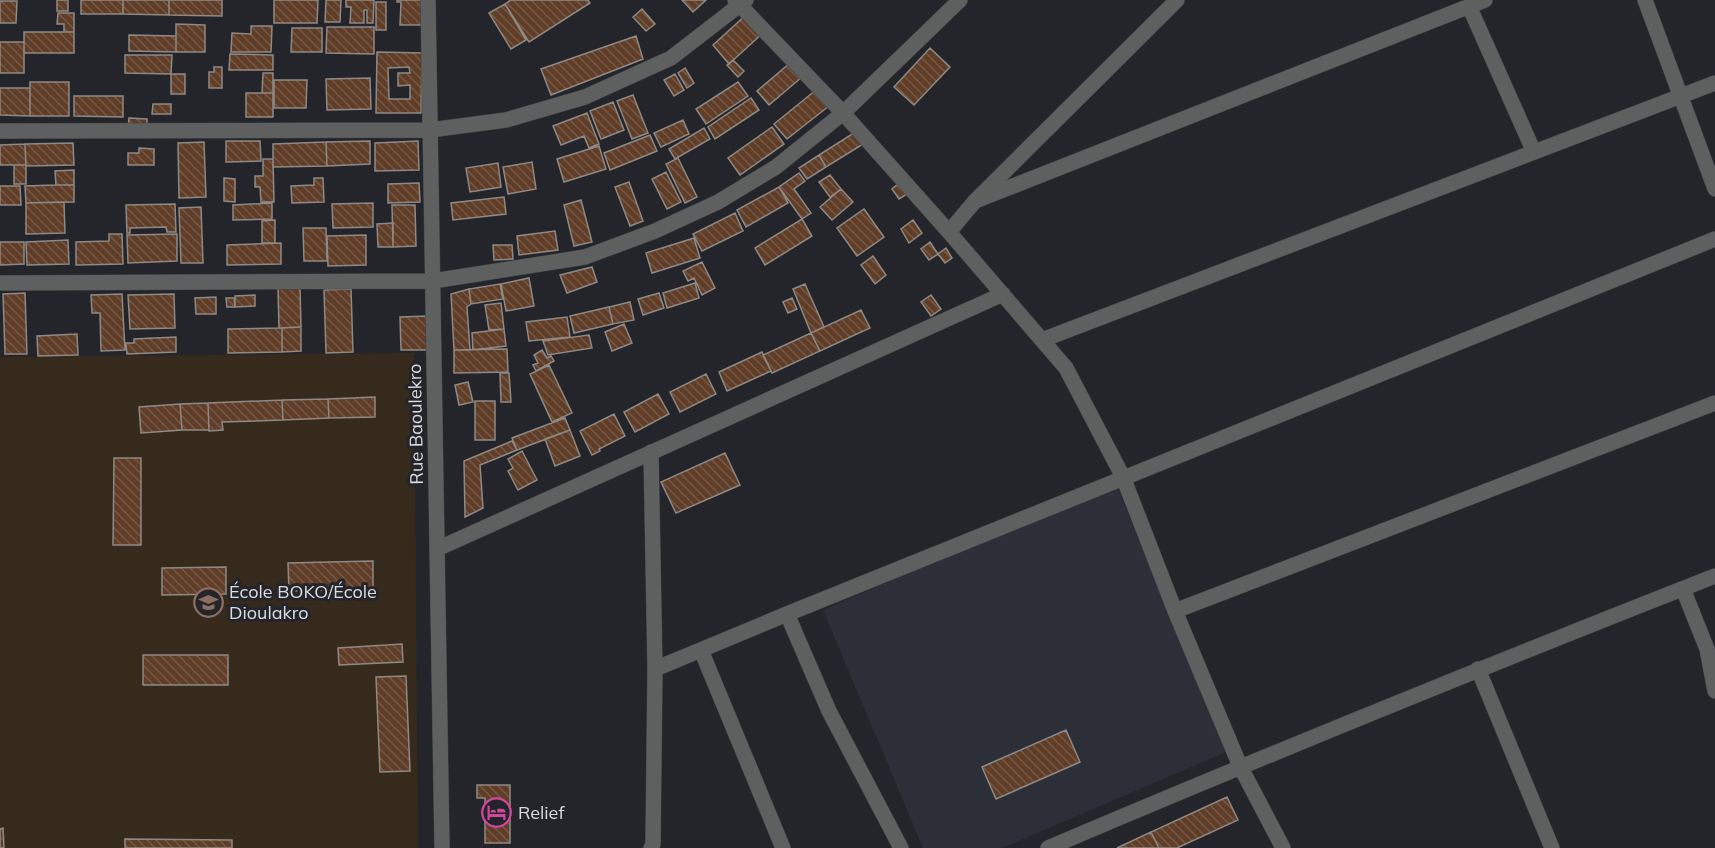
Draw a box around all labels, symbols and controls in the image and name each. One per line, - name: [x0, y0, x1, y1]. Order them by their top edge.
- street label: Rue Baoulekro: [403, 363, 428, 485]
- place label: École BOKO/École Dioulakro: [229, 580, 377, 624]
- school or university icon: École BOKO/École Dioulakro: [192, 586, 224, 618]
- hotel icon: Relief: [481, 797, 513, 829]
- place label: Relief: [518, 801, 565, 824]

